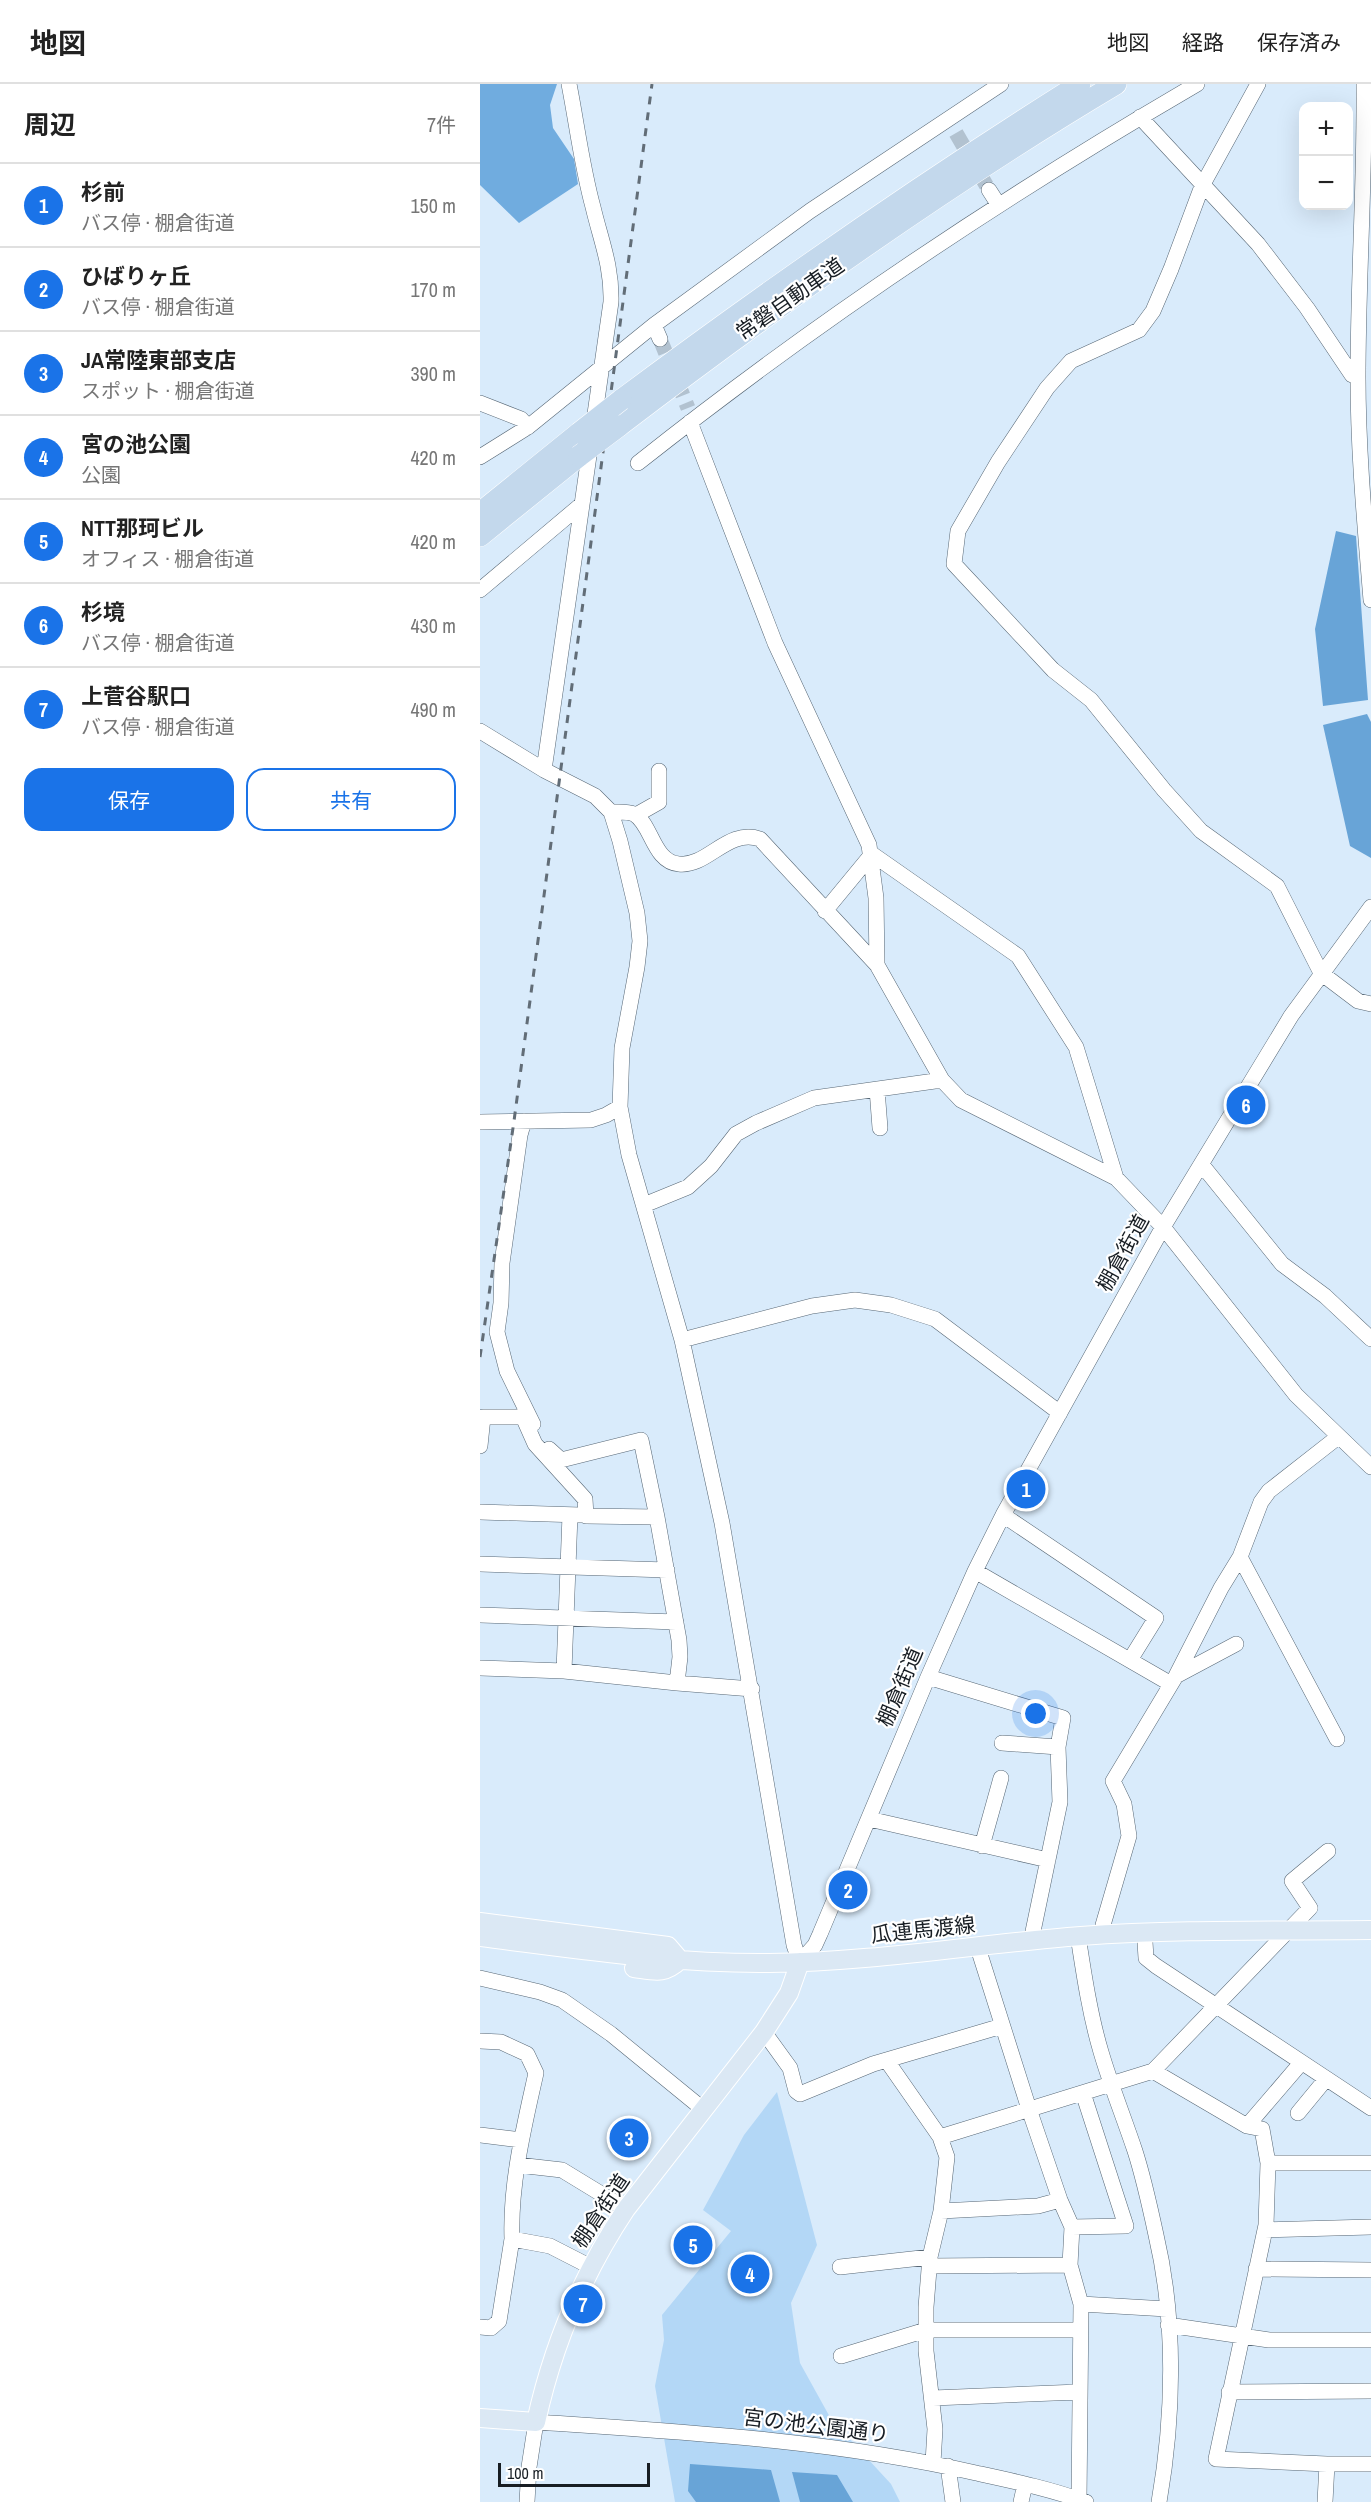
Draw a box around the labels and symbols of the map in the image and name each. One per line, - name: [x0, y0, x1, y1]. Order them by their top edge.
- street label: 常磐自動車道: [730, 251, 850, 347]
- pin: 6: [1226, 1082, 1266, 1128]
- street label: 棚倉街道: [1090, 1209, 1156, 1297]
- pin: 1: [1006, 1466, 1046, 1512]
- street label: 棚倉街道: [870, 1642, 929, 1731]
- your location: [1021, 1699, 1050, 1728]
- pin: 2: [828, 1868, 868, 1912]
- street label: 瓜連馬渡線: [869, 1910, 977, 1949]
- pin: 3: [610, 2116, 648, 2160]
- street label: 棚倉街道: [565, 2168, 636, 2254]
- pin: 5: [674, 2222, 712, 2268]
- pin: 4: [730, 2252, 770, 2296]
- pin: 7: [564, 2282, 602, 2326]
- street label: 宮の池公園通り: [741, 2402, 891, 2449]
- scale bar: [498, 2460, 650, 2488]

